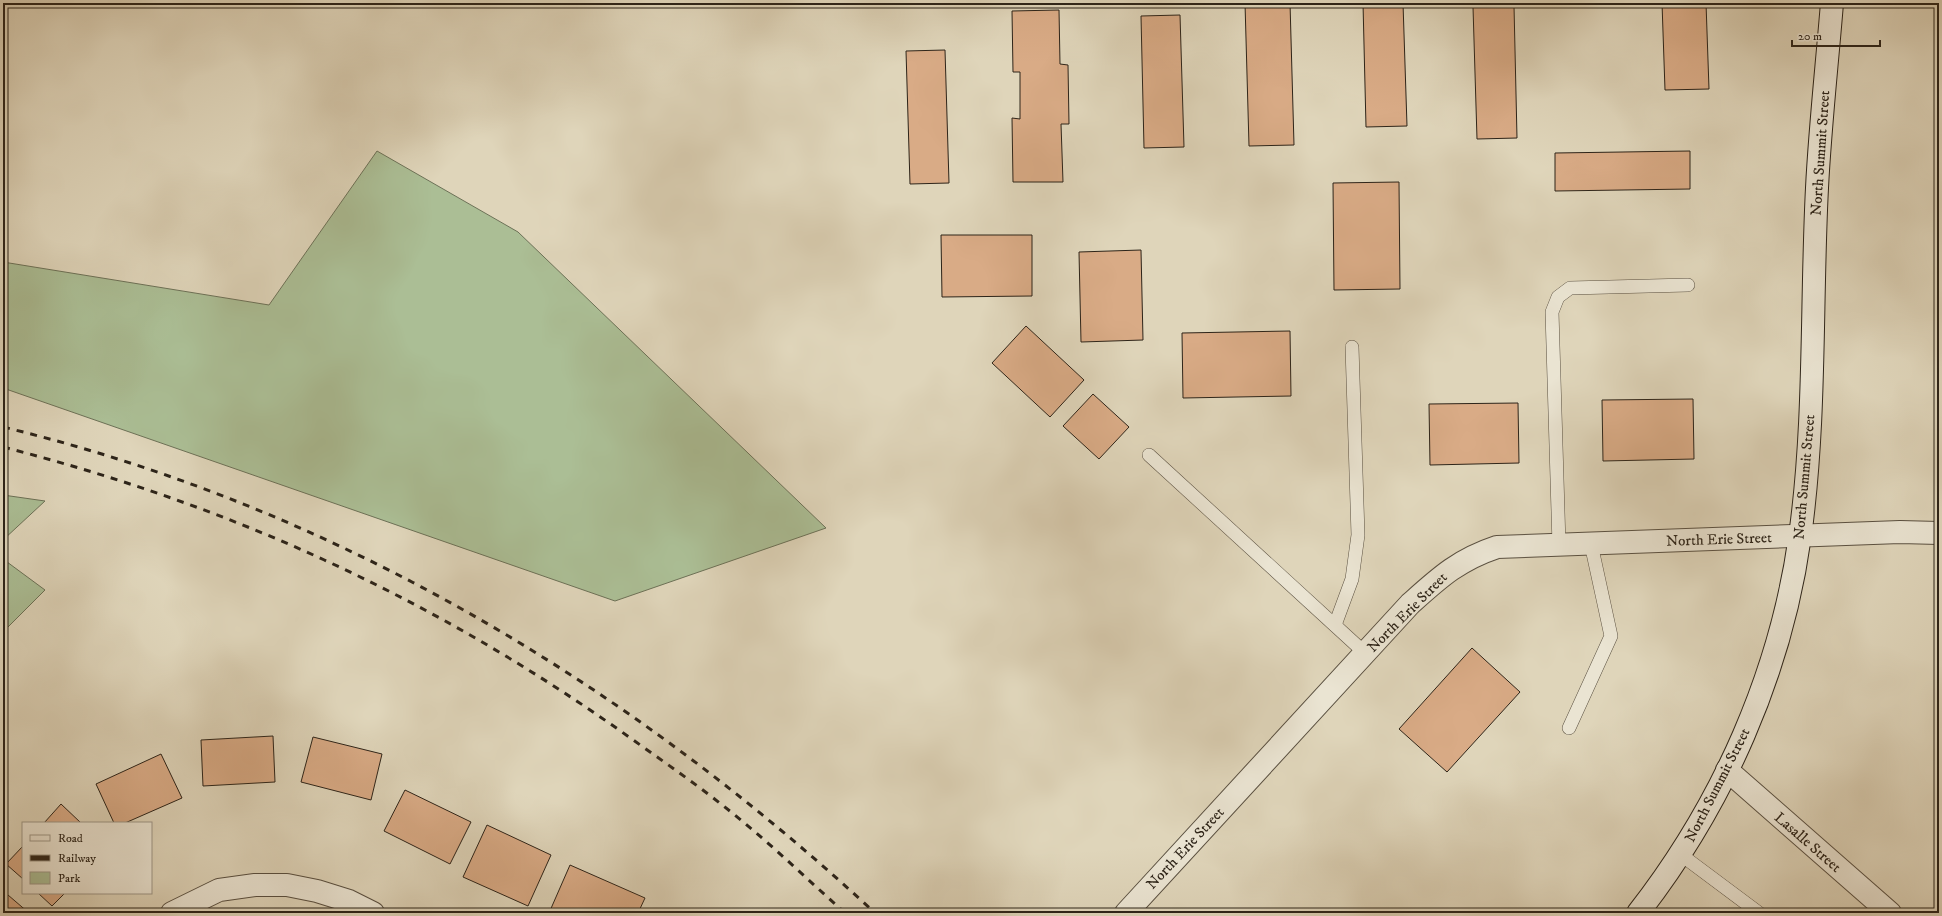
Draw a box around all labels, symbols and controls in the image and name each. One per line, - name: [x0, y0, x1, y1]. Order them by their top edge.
- scale bar: [1792, 22, 1880, 48]
- text: 20 m: [1798, 29, 1822, 44]
- street label: North Summit Street: [1807, 89, 1834, 216]
- street label: North Summit Street: [1790, 413, 1819, 540]
- street label: North Erie Street: [1666, 528, 1772, 551]
- street label: North Erie Street: [1363, 568, 1452, 656]
- street label: North Summit Street: [1680, 725, 1755, 846]
- street label: North Erie Street: [1142, 803, 1228, 893]
- street label: Lasalle Street: [1770, 808, 1845, 877]
- legend: [22, 822, 152, 894]
- text: Road: [58, 831, 83, 846]
- text: Railway: [58, 851, 96, 866]
- text: Park: [58, 871, 80, 886]

